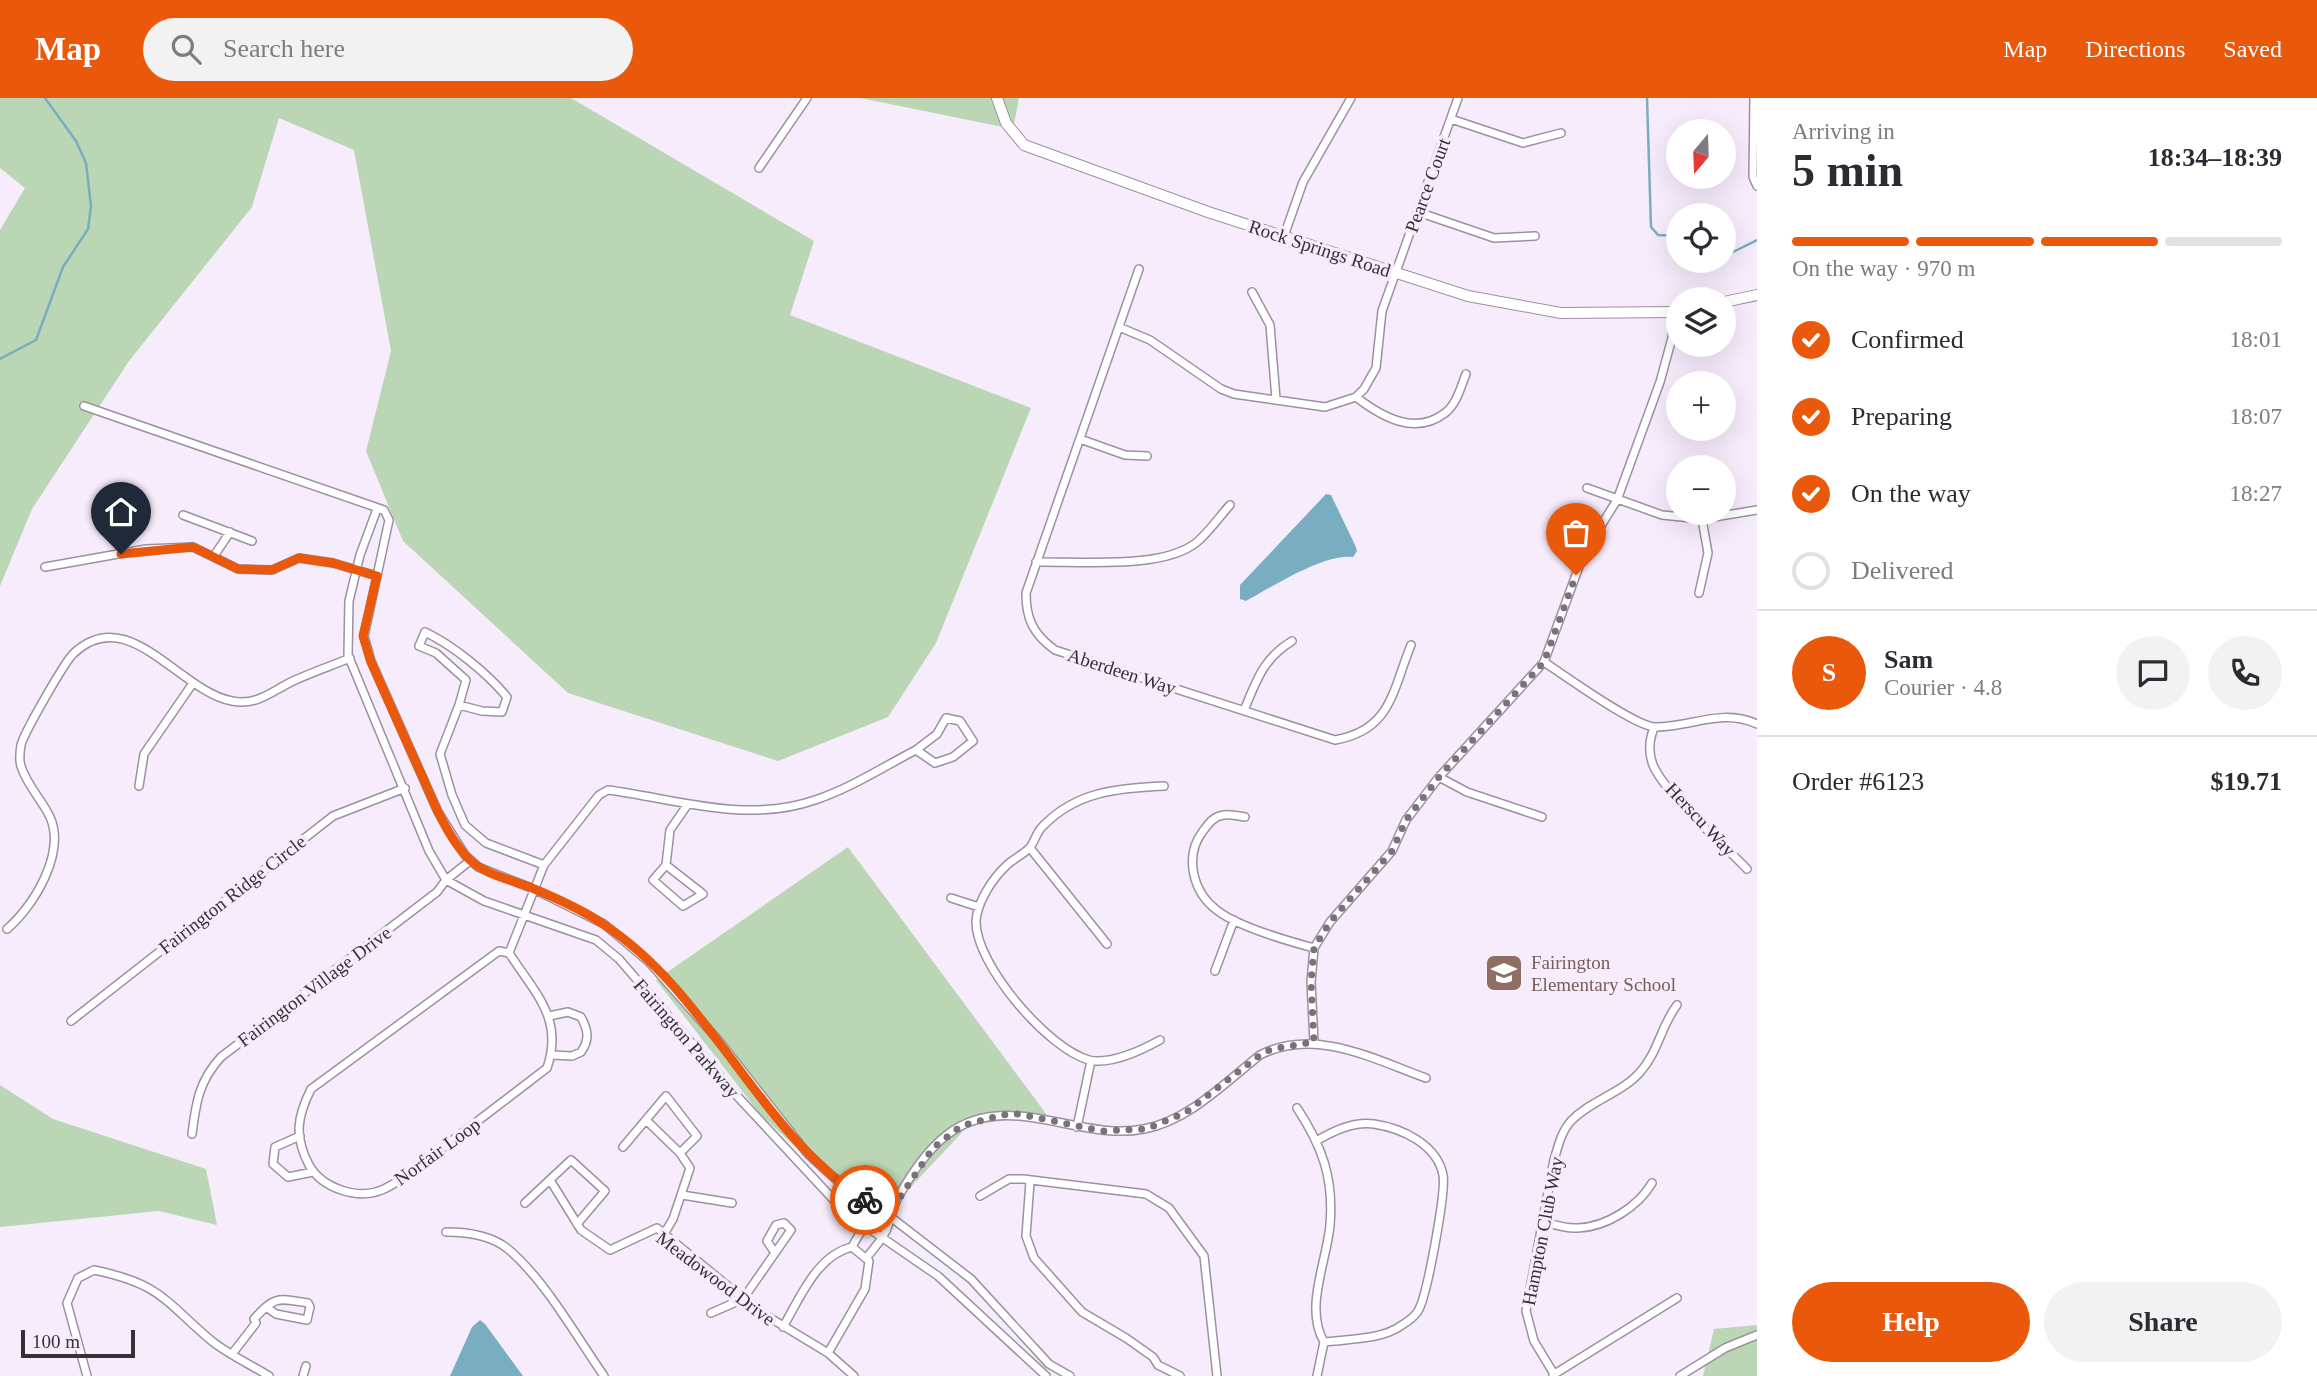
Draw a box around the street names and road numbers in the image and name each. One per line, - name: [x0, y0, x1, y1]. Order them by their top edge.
- street label: Pearce Court: [1401, 135, 1454, 235]
- street label: Rock Springs Road: [1246, 216, 1394, 281]
- street label: Aberdeen Way: [1065, 644, 1179, 699]
- street label: Herscu Way: [1661, 778, 1740, 861]
- street label: Fairington Ridge Circle: [155, 831, 310, 958]
- street label: Fairington Village Drive: [234, 922, 395, 1051]
- street label: Fairington Parkway: [629, 975, 744, 1102]
- street label: Norfair Loop: [390, 1113, 484, 1190]
- street label: Hampton Club Way: [1518, 1154, 1567, 1307]
- street label: Meadowood Drive: [652, 1227, 779, 1330]

